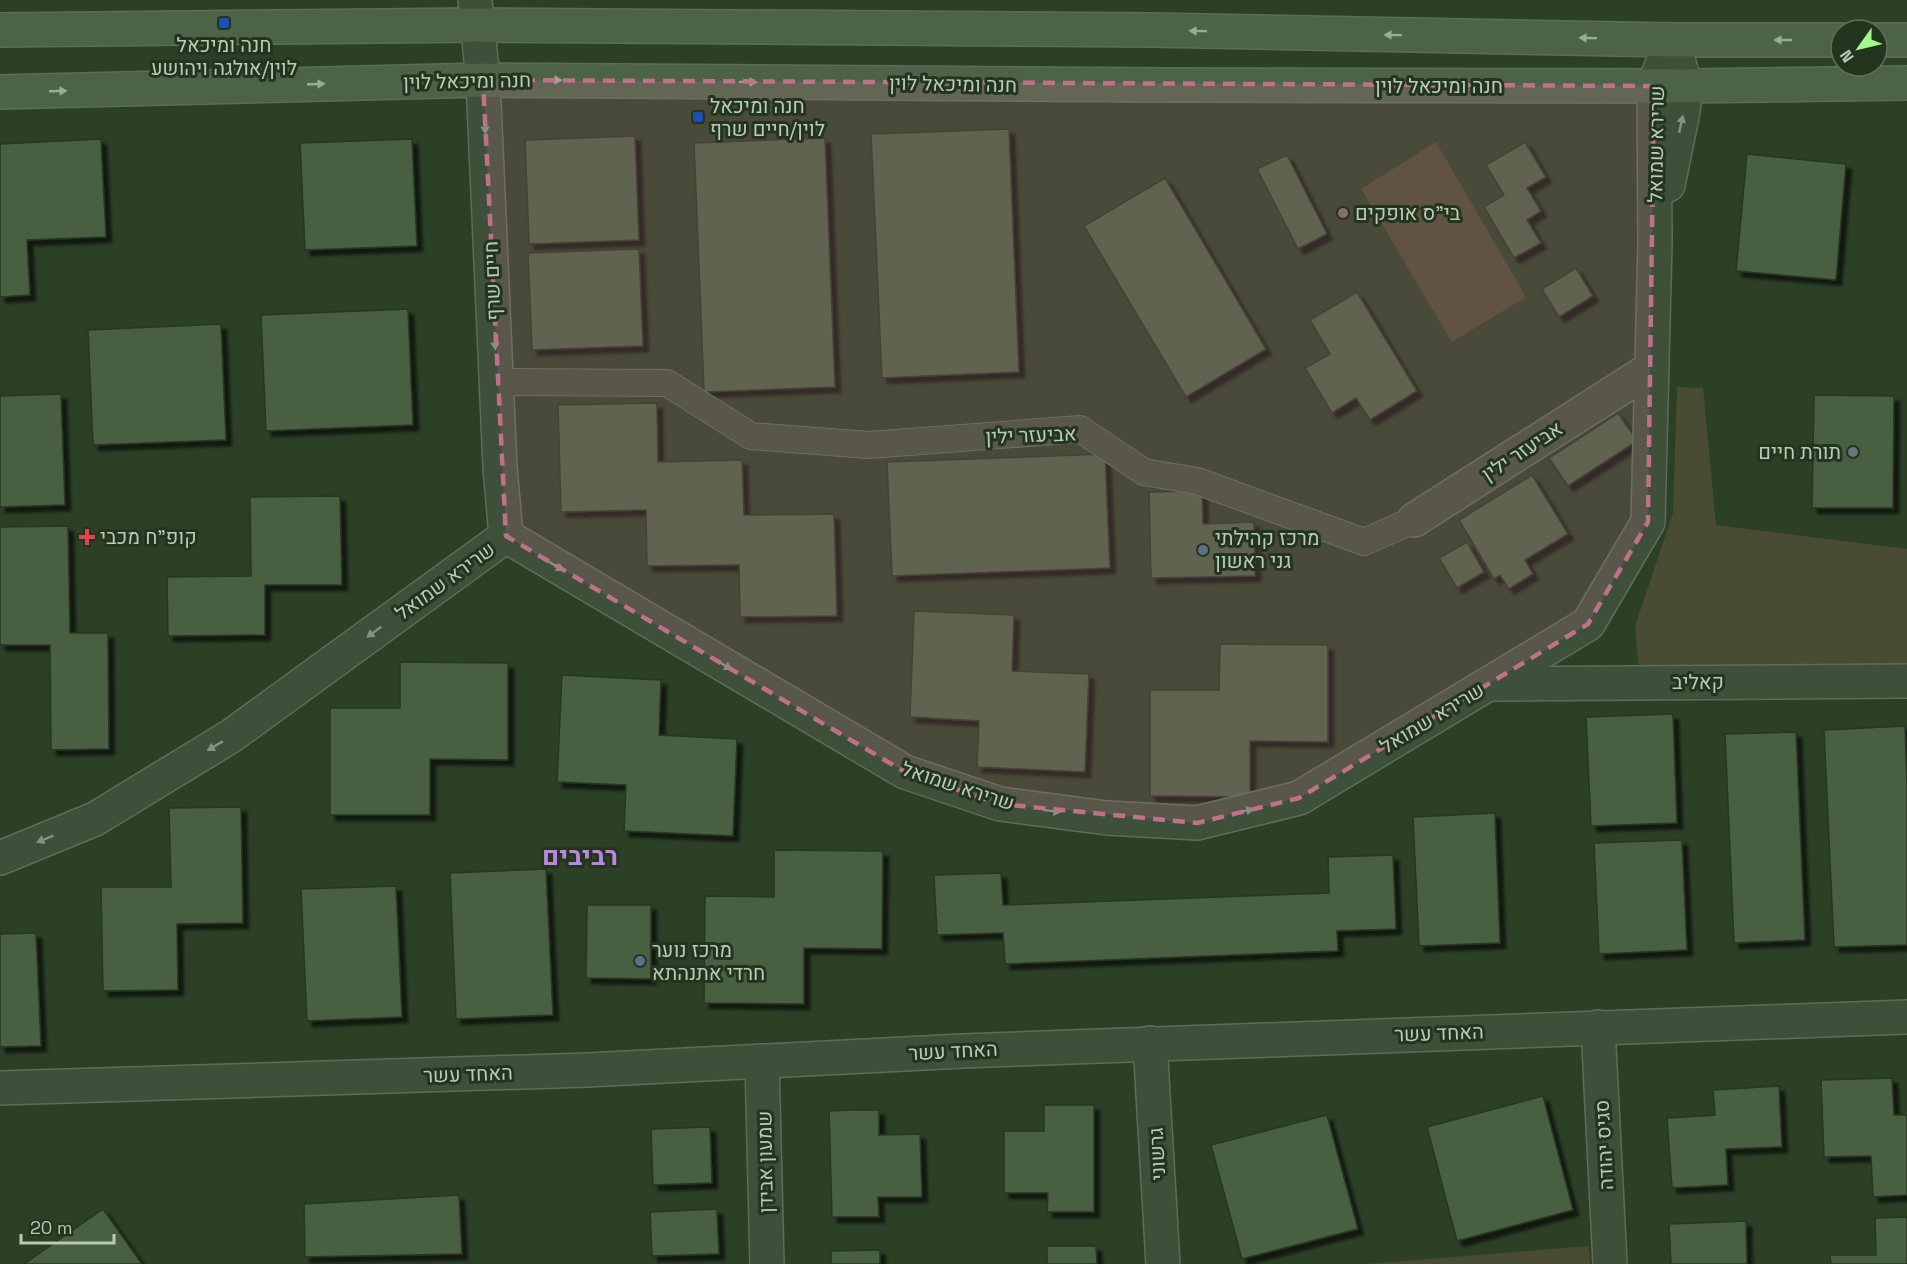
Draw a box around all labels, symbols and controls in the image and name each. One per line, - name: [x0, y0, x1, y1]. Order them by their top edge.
- marker: חנה ומיכאל לוין/אולגה ויהושע: [217, 16, 231, 30]
- north arrow: [1829, 18, 1889, 78]
- one-way arrow: [1188, 26, 1207, 36]
- one-way arrow: [1383, 30, 1402, 39]
- place label: חנה ומיכאל לוין/אולגה ויהושע: [151, 32, 297, 81]
- one-way arrow: [1578, 34, 1597, 43]
- one-way arrow: [1773, 35, 1792, 45]
- text: N: [1835, 46, 1859, 66]
- street label: חנה ומיכאל לוין: [403, 67, 531, 95]
- street label: חנה ומיכאל לוין: [889, 70, 1017, 98]
- street label: חנה ומיכאל לוין: [1375, 73, 1503, 99]
- one-way arrow: [544, 75, 563, 85]
- one-way arrow: [739, 77, 758, 87]
- one-way arrow: [307, 79, 326, 89]
- street label: שרירא שמואל: [1642, 85, 1670, 203]
- one-way arrow: [49, 86, 68, 96]
- place label: חנה ומיכאל לוין/חיים שרף: [710, 93, 825, 142]
- marker: חנה ומיכאל לוין/חיים שרף: [691, 110, 705, 124]
- one-way arrow: [1676, 114, 1686, 133]
- one-way arrow: [481, 116, 490, 135]
- place label: בי"ס אופקים: [1355, 200, 1461, 226]
- marker: בי"ס אופקים: [1336, 206, 1350, 220]
- street label: חיים שרף: [478, 241, 506, 321]
- one-way arrow: [490, 332, 499, 351]
- street label: אביעזר ילין: [1477, 415, 1567, 487]
- street label: אביעזר ילין: [985, 420, 1077, 450]
- place label: תורת חיים: [1758, 439, 1841, 465]
- marker: תורת חיים: [1846, 445, 1860, 459]
- place label: קופ"ח מכבי: [100, 524, 197, 550]
- place label: מרכז קהילתי גני ראשון: [1215, 525, 1320, 574]
- marker: קופ"ח מכבי: [78, 528, 96, 546]
- street label: שרירא שמואל: [390, 536, 500, 626]
- marker: מרכז קהילתי גני ראשון: [1196, 543, 1210, 557]
- one-way arrow: [548, 560, 564, 571]
- one-way arrow: [366, 626, 382, 638]
- one-way arrow: [716, 660, 733, 670]
- street label: קאליב: [1672, 669, 1724, 695]
- street label: שרירא שמואל: [1375, 677, 1489, 759]
- one-way arrow: [207, 740, 223, 751]
- street label: שרירא שמואל: [898, 756, 1018, 816]
- one-way arrow: [1043, 806, 1062, 816]
- one-way arrow: [1236, 806, 1254, 816]
- one-way arrow: [36, 835, 54, 844]
- district label: רביבים: [542, 839, 618, 873]
- place label: מרכז נוער חרדי אתנהתא: [652, 937, 765, 986]
- marker: מרכז נוער חרדי אתנהתא: [633, 954, 647, 968]
- street label: האחד עשר: [1394, 1018, 1484, 1048]
- street label: האחד עשר: [908, 1036, 998, 1066]
- street label: האחד עשר: [423, 1059, 513, 1089]
- street label: סגיס יהודה: [1589, 1099, 1619, 1191]
- street label: שמעון אבידן: [751, 1111, 779, 1213]
- street label: גרשוני: [1143, 1127, 1171, 1181]
- scale bar: [21, 1207, 114, 1245]
- text: 20 m: [30, 1216, 73, 1239]

